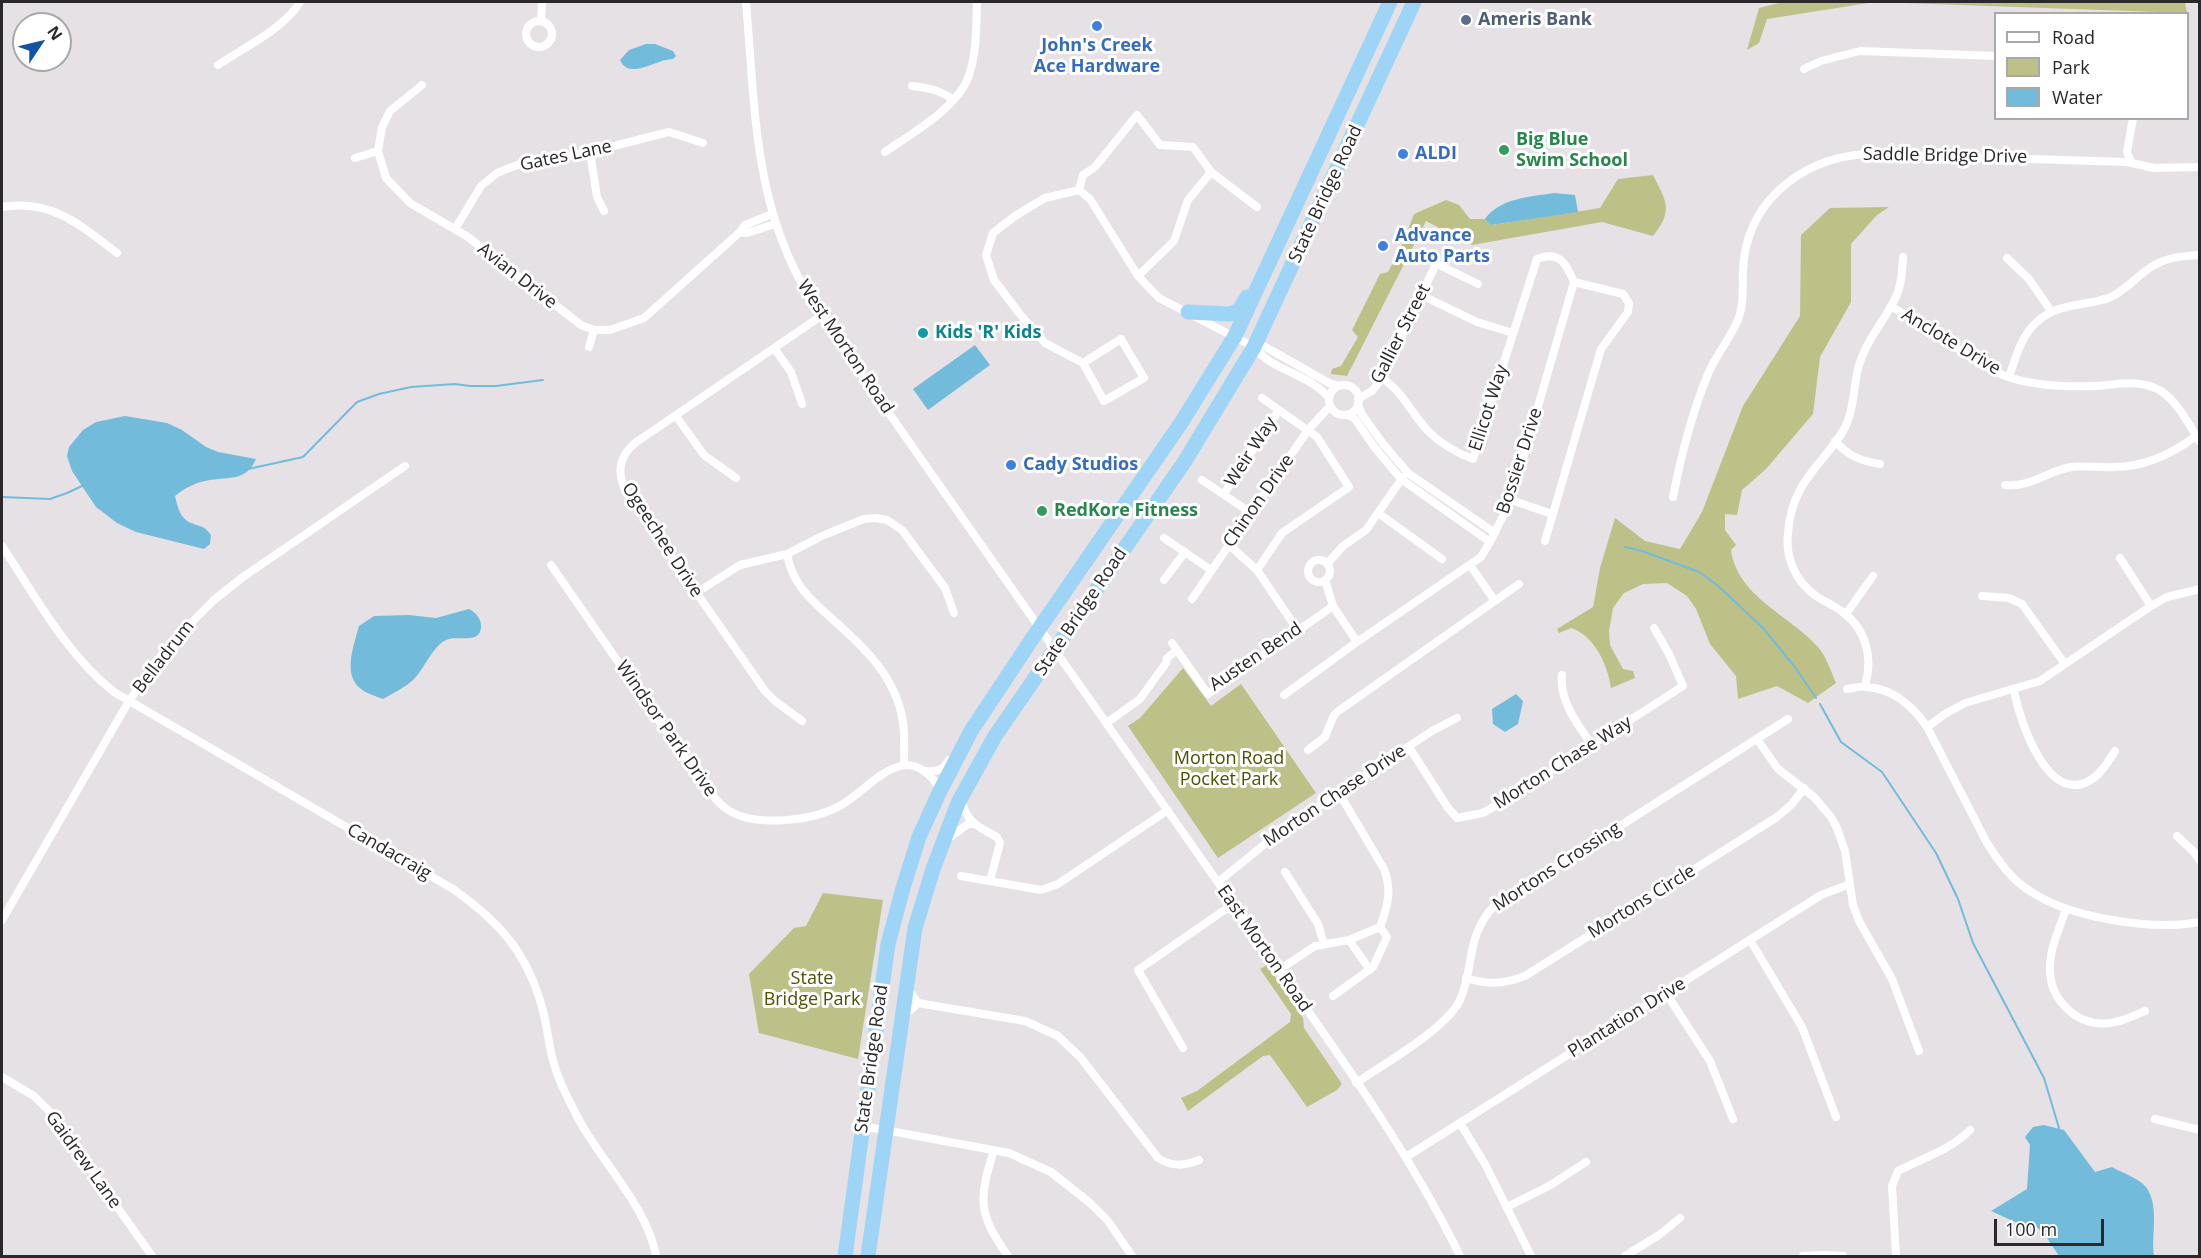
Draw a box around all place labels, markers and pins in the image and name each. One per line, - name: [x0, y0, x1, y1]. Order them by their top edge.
- place label: Ameris Bank: [1478, 9, 1592, 31]
- marker: Ameris Bank: [1459, 13, 1473, 27]
- marker: John's Creek Ace Hardware: [1090, 19, 1104, 33]
- place label: John's Creek Ace Hardware: [1034, 35, 1160, 78]
- place label: Big Blue Swim School: [1516, 129, 1628, 172]
- place label: ALDI: [1415, 143, 1457, 165]
- marker: Big Blue Swim School: [1497, 143, 1511, 157]
- marker: ALDI: [1396, 147, 1410, 161]
- place label: Advance Auto Parts: [1395, 225, 1490, 268]
- marker: Advance Auto Parts: [1376, 239, 1390, 253]
- place label: Kids 'R' Kids: [935, 322, 1041, 344]
- marker: Kids 'R' Kids: [916, 326, 930, 340]
- place label: Cady Studios: [1023, 454, 1138, 476]
- marker: Cady Studios: [1004, 458, 1018, 472]
- place label: RedKore Fitness: [1054, 500, 1198, 522]
- marker: RedKore Fitness: [1035, 504, 1049, 518]

